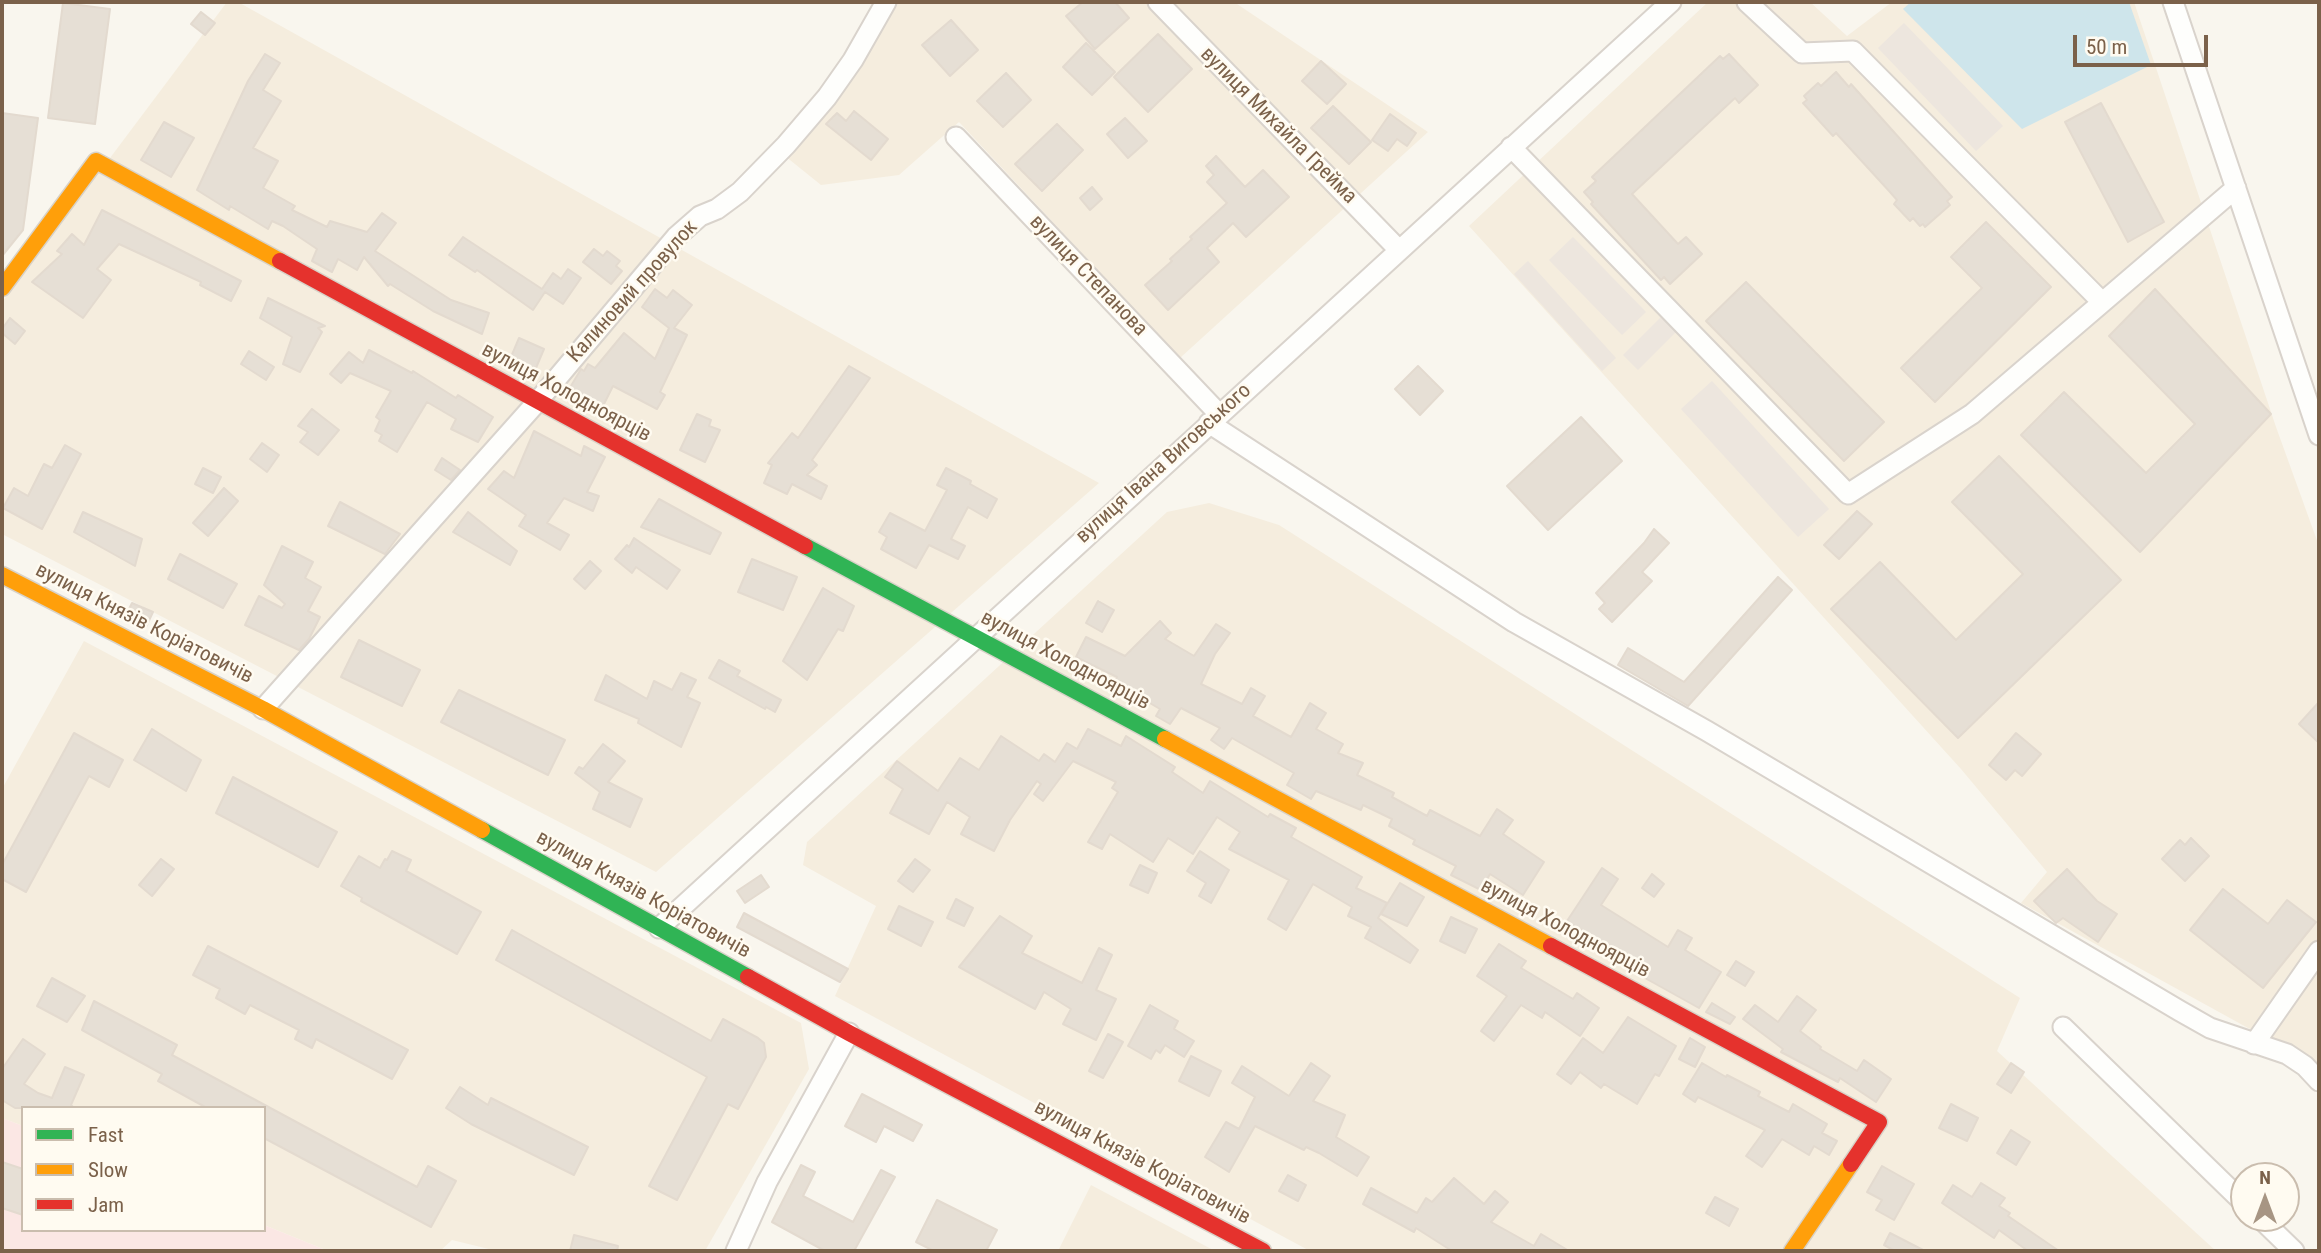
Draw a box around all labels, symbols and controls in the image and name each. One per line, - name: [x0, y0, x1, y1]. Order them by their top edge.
- scale bar: [2076, 21, 2211, 65]
- text: 50 m: [2086, 35, 2127, 59]
- street label: вулиця Михайла Грейма: [1194, 42, 1362, 210]
- street label: вулиця Степанова: [1024, 210, 1152, 342]
- street label: Калиновий провулок: [562, 216, 704, 368]
- street label: вулиця Холодноярців: [477, 338, 655, 448]
- street label: вулиця Івана Виговського: [1071, 379, 1257, 549]
- street label: вулиця Князів Коріатовичів: [31, 558, 257, 690]
- street label: вулиця Холодноярців: [976, 606, 1154, 716]
- street label: вулиця Князів Коріатовичів: [531, 826, 755, 964]
- street label: вулиця Холодноярців: [1476, 874, 1654, 984]
- street label: вулиця Князів Коріатовичів: [1030, 1095, 1254, 1231]
- legend: [21, 1106, 266, 1232]
- text: Fast: [88, 1123, 124, 1147]
- text: Slow: [88, 1158, 128, 1182]
- north arrow: [2230, 1162, 2300, 1232]
- text: N: [2259, 1166, 2271, 1189]
- text: Jam: [88, 1193, 124, 1217]

